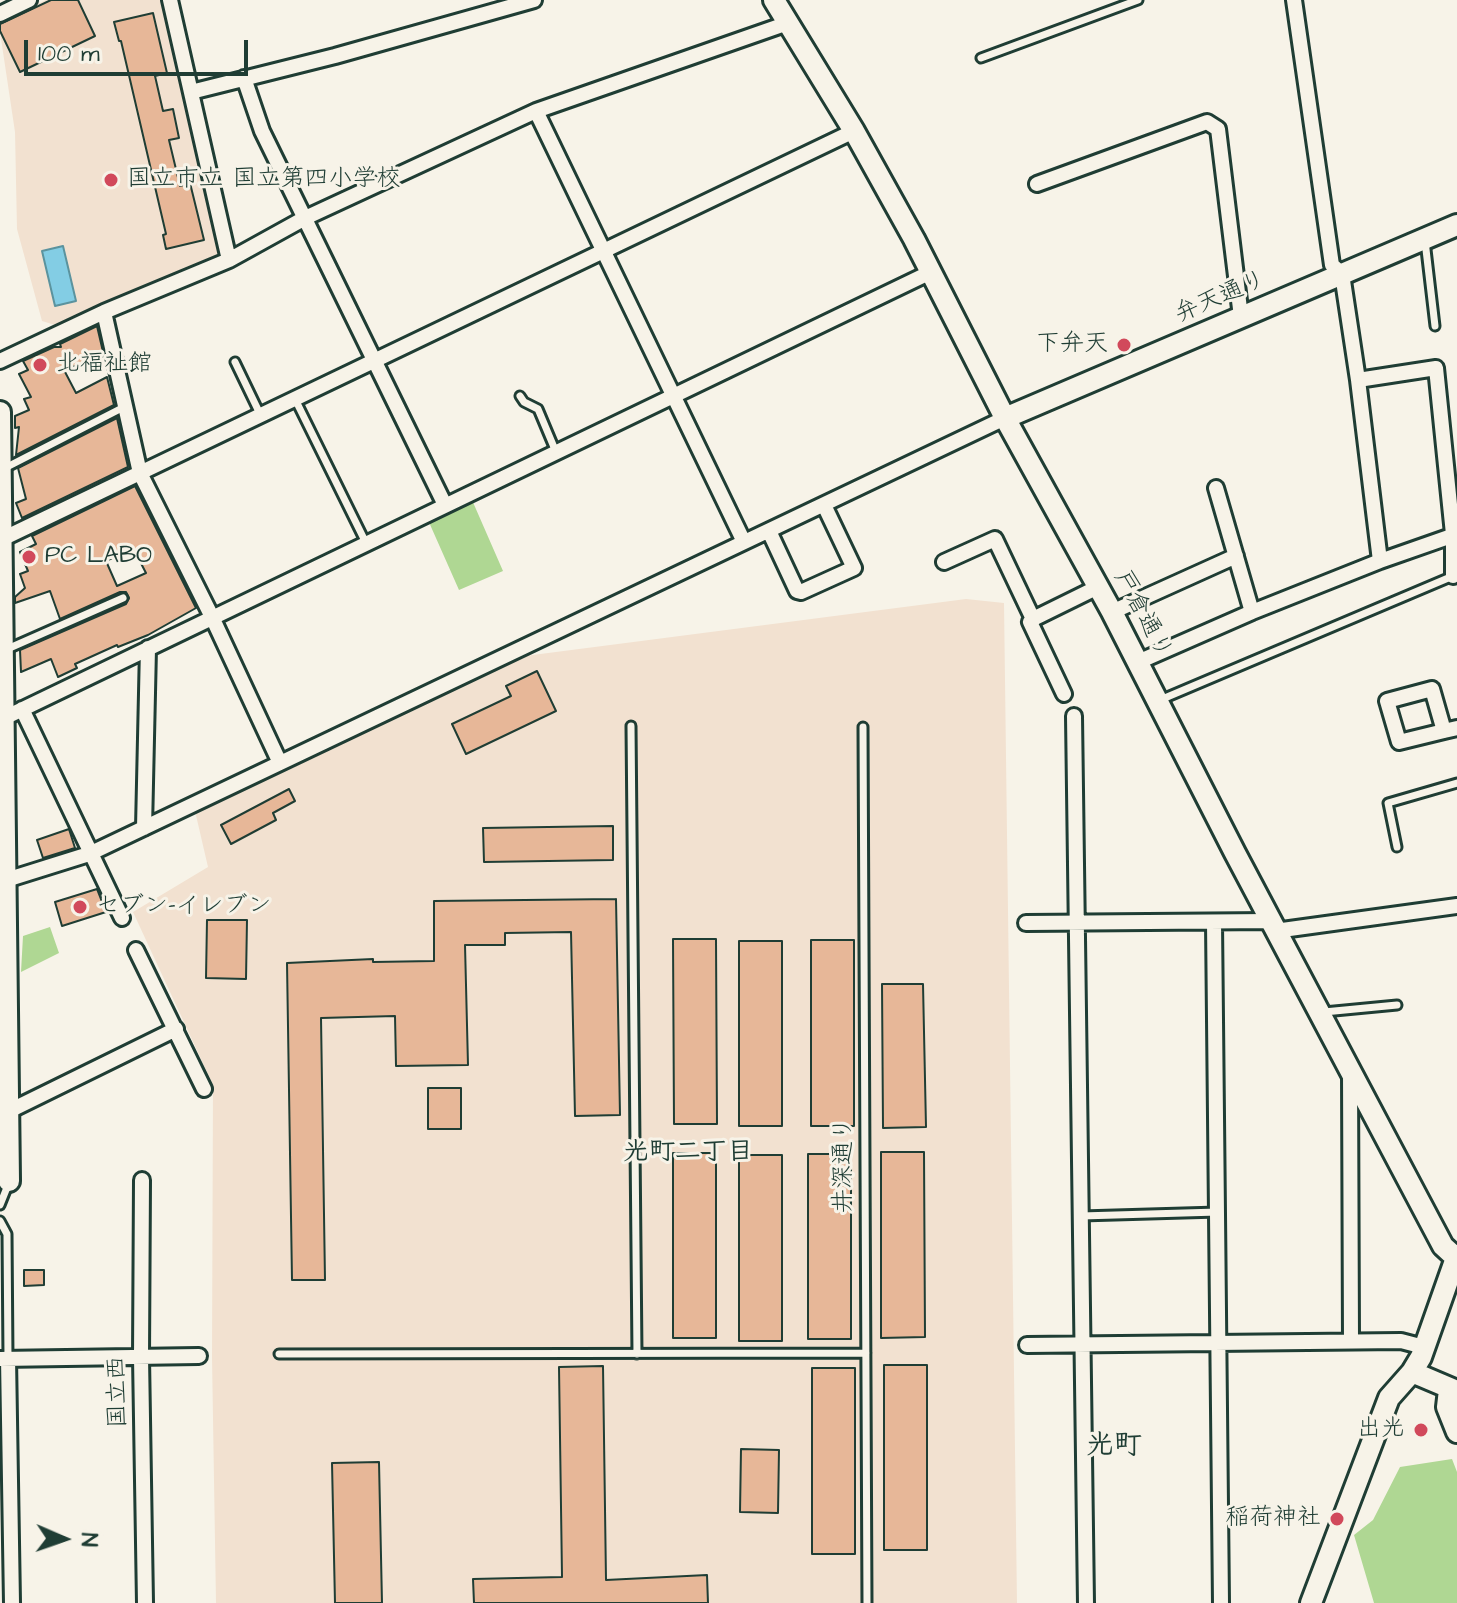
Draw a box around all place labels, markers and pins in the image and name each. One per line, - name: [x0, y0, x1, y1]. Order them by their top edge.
- place label: 国立市立 国立第四小学校: [127, 166, 401, 194]
- marker: 国立市立 国立第四小学校: [102, 171, 120, 189]
- place label: 下弁天: [1036, 331, 1108, 359]
- marker: 下弁天: [1115, 336, 1133, 354]
- place label: 北福祉館: [56, 351, 152, 379]
- marker: 北福祉館: [31, 356, 49, 374]
- place label: PC LABO: [45, 543, 152, 571]
- marker: PC LABO: [20, 548, 38, 566]
- place label: セブン-イレブン: [96, 893, 271, 921]
- marker: セブン-イレブン: [71, 898, 89, 916]
- place label: 出光: [1357, 1416, 1405, 1444]
- marker: 出光: [1412, 1421, 1430, 1439]
- place label: 稲荷神社: [1225, 1505, 1321, 1533]
- marker: 稲荷神社: [1328, 1510, 1346, 1528]

